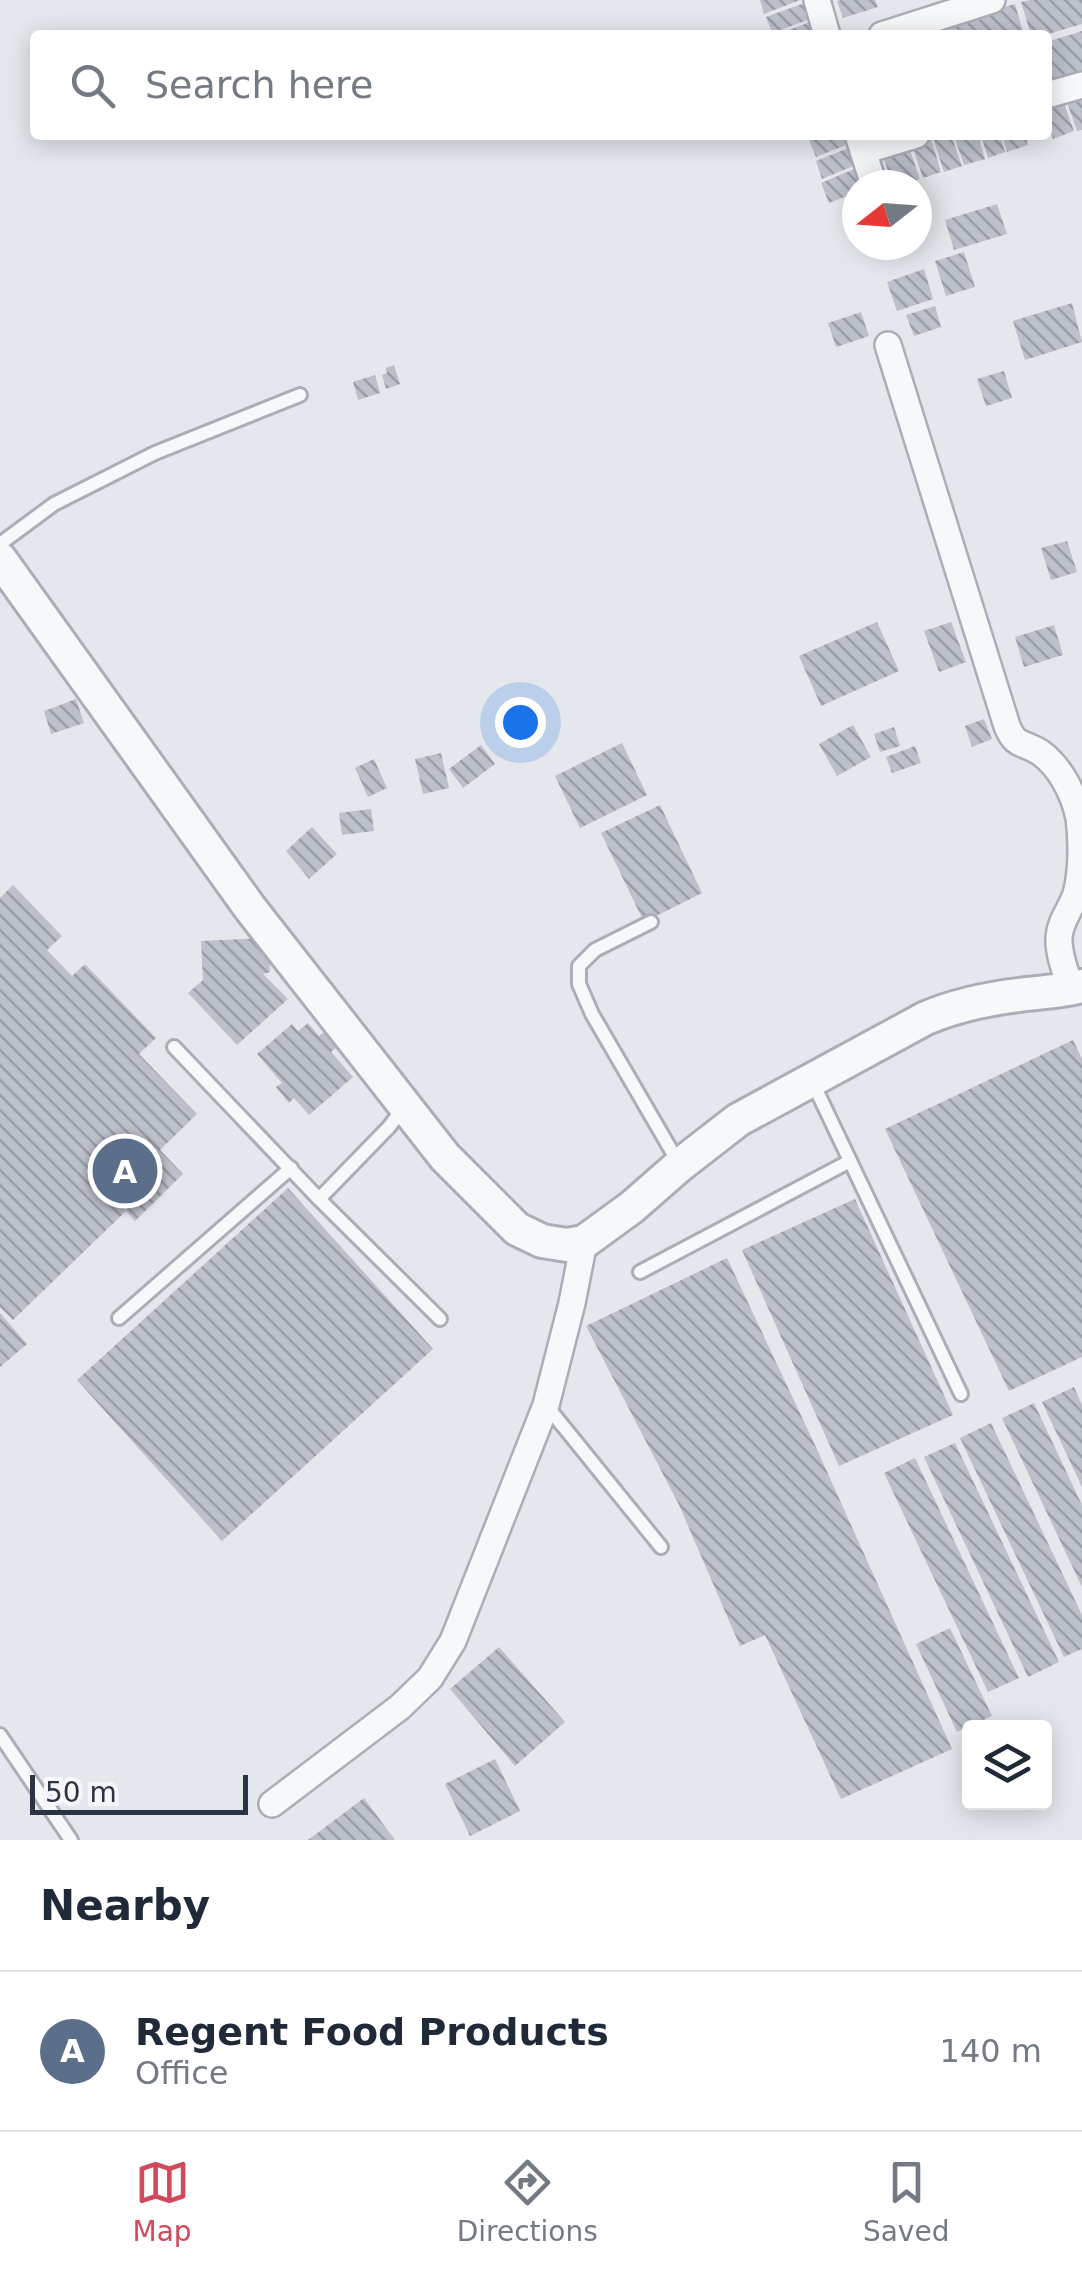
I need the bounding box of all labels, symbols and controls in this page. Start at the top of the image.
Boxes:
search box [30,30,1052,140]
icon: search [65,58,120,113]
text: Search here [145,63,373,107]
north arrow [842,170,932,260]
your location [495,697,546,748]
pin: A [92,1134,158,1208]
map controls [962,1720,1052,1810]
button: layers [962,1720,1052,1810]
scale bar [30,1770,248,1814]
text: 50 m [45,1776,117,1809]
text: Nearby [40,1881,210,1930]
text: Regent Food Products [135,2010,609,2054]
text: A [60,2032,85,2070]
text: 140 m [940,2032,1042,2070]
text: Office [135,2054,228,2092]
tab: Map [133,2155,192,2248]
tab: Directions [457,2155,598,2248]
tab: Saved [863,2155,949,2248]

